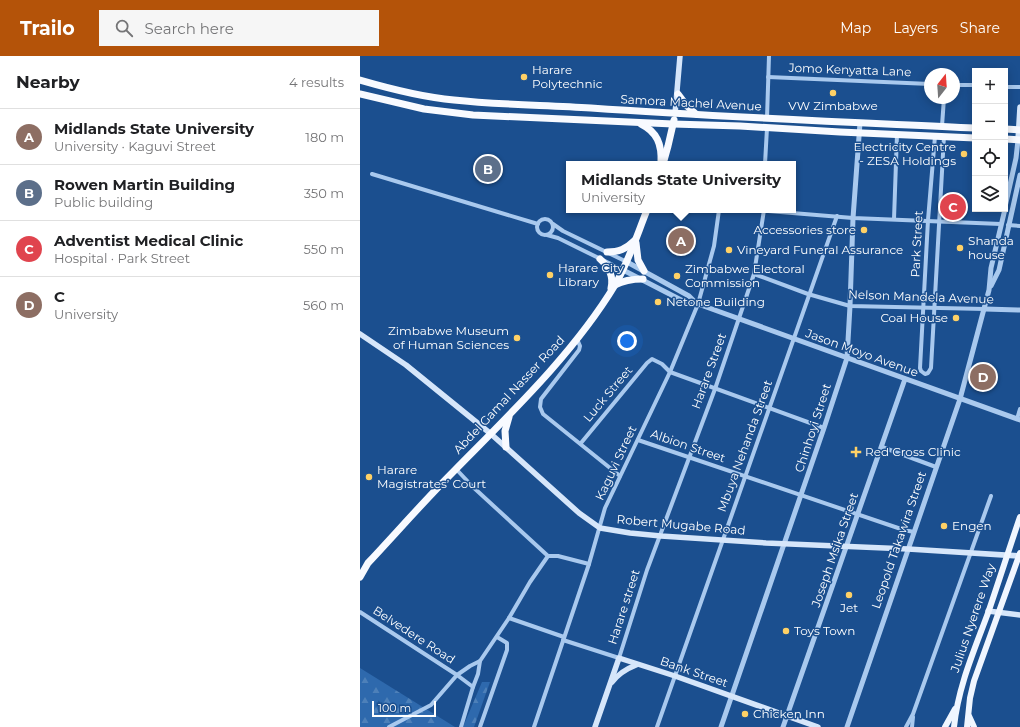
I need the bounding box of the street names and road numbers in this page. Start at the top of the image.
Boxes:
street label: Jomo Kenyatta Lane [787,60,912,79]
street label: Samora Machel Avenue [620,91,762,114]
street label: Park Street [907,210,926,278]
street label: Nelson Mandela Avenue [848,286,994,307]
street label: Jason Moyo Avenue [803,325,921,380]
street label: Harare Street [688,331,729,411]
street label: Abdel Gamal Nasser Road [450,332,567,457]
street label: Luck Street [580,363,635,425]
street label: Mbuya Nehanda Street [714,378,775,514]
street label: Chinhoyi Street [791,381,834,474]
street label: Kaguvi Street [592,423,639,503]
street label: Albion Street [649,426,728,465]
street label: Leopold Takawira Street [868,469,929,610]
street label: Joseph Msika Street [808,490,861,610]
street label: Robert Mugabe Road [616,511,746,538]
street label: Julius Nyerere Way [947,561,998,675]
street label: Harare street [604,567,643,646]
street label: Belvedere Road [370,602,458,667]
street label: Bank Street [658,653,730,690]

